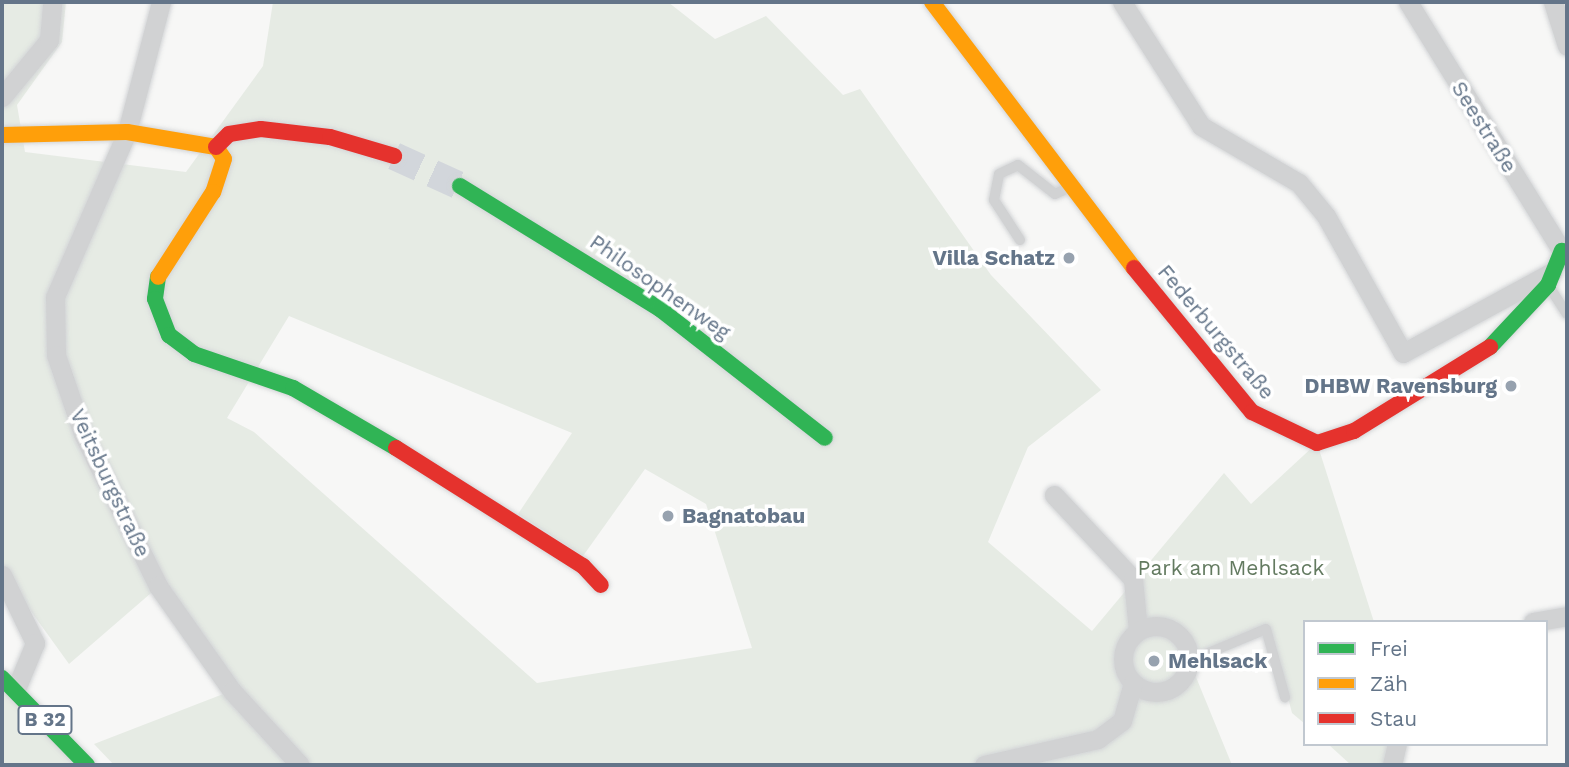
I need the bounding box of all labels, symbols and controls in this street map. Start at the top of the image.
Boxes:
street label: Seestraße [1446,77,1522,177]
street label: Philosophenweg [585,229,735,345]
place label: Villa Schatz [932,245,1055,271]
marker: Villa Schatz [1061,250,1077,266]
street label: Federburgstraße [1152,260,1280,404]
place label: DHBW Ravensburg [1304,373,1497,399]
marker: DHBW Ravensburg [1503,378,1519,394]
street label: Veitsburgstraße [65,405,155,561]
place label: Bagnatobau [682,503,805,529]
marker: Bagnatobau [660,508,676,524]
park label: Park am Mehlsack [1137,555,1325,581]
legend [1303,620,1548,746]
text: Frei [1370,636,1408,661]
place label: Mehlsack [1168,648,1267,674]
marker: Mehlsack [1146,653,1162,669]
text: Zäh [1370,671,1408,696]
road number: B 32 [17,705,73,736]
text: Stau [1370,706,1417,731]

